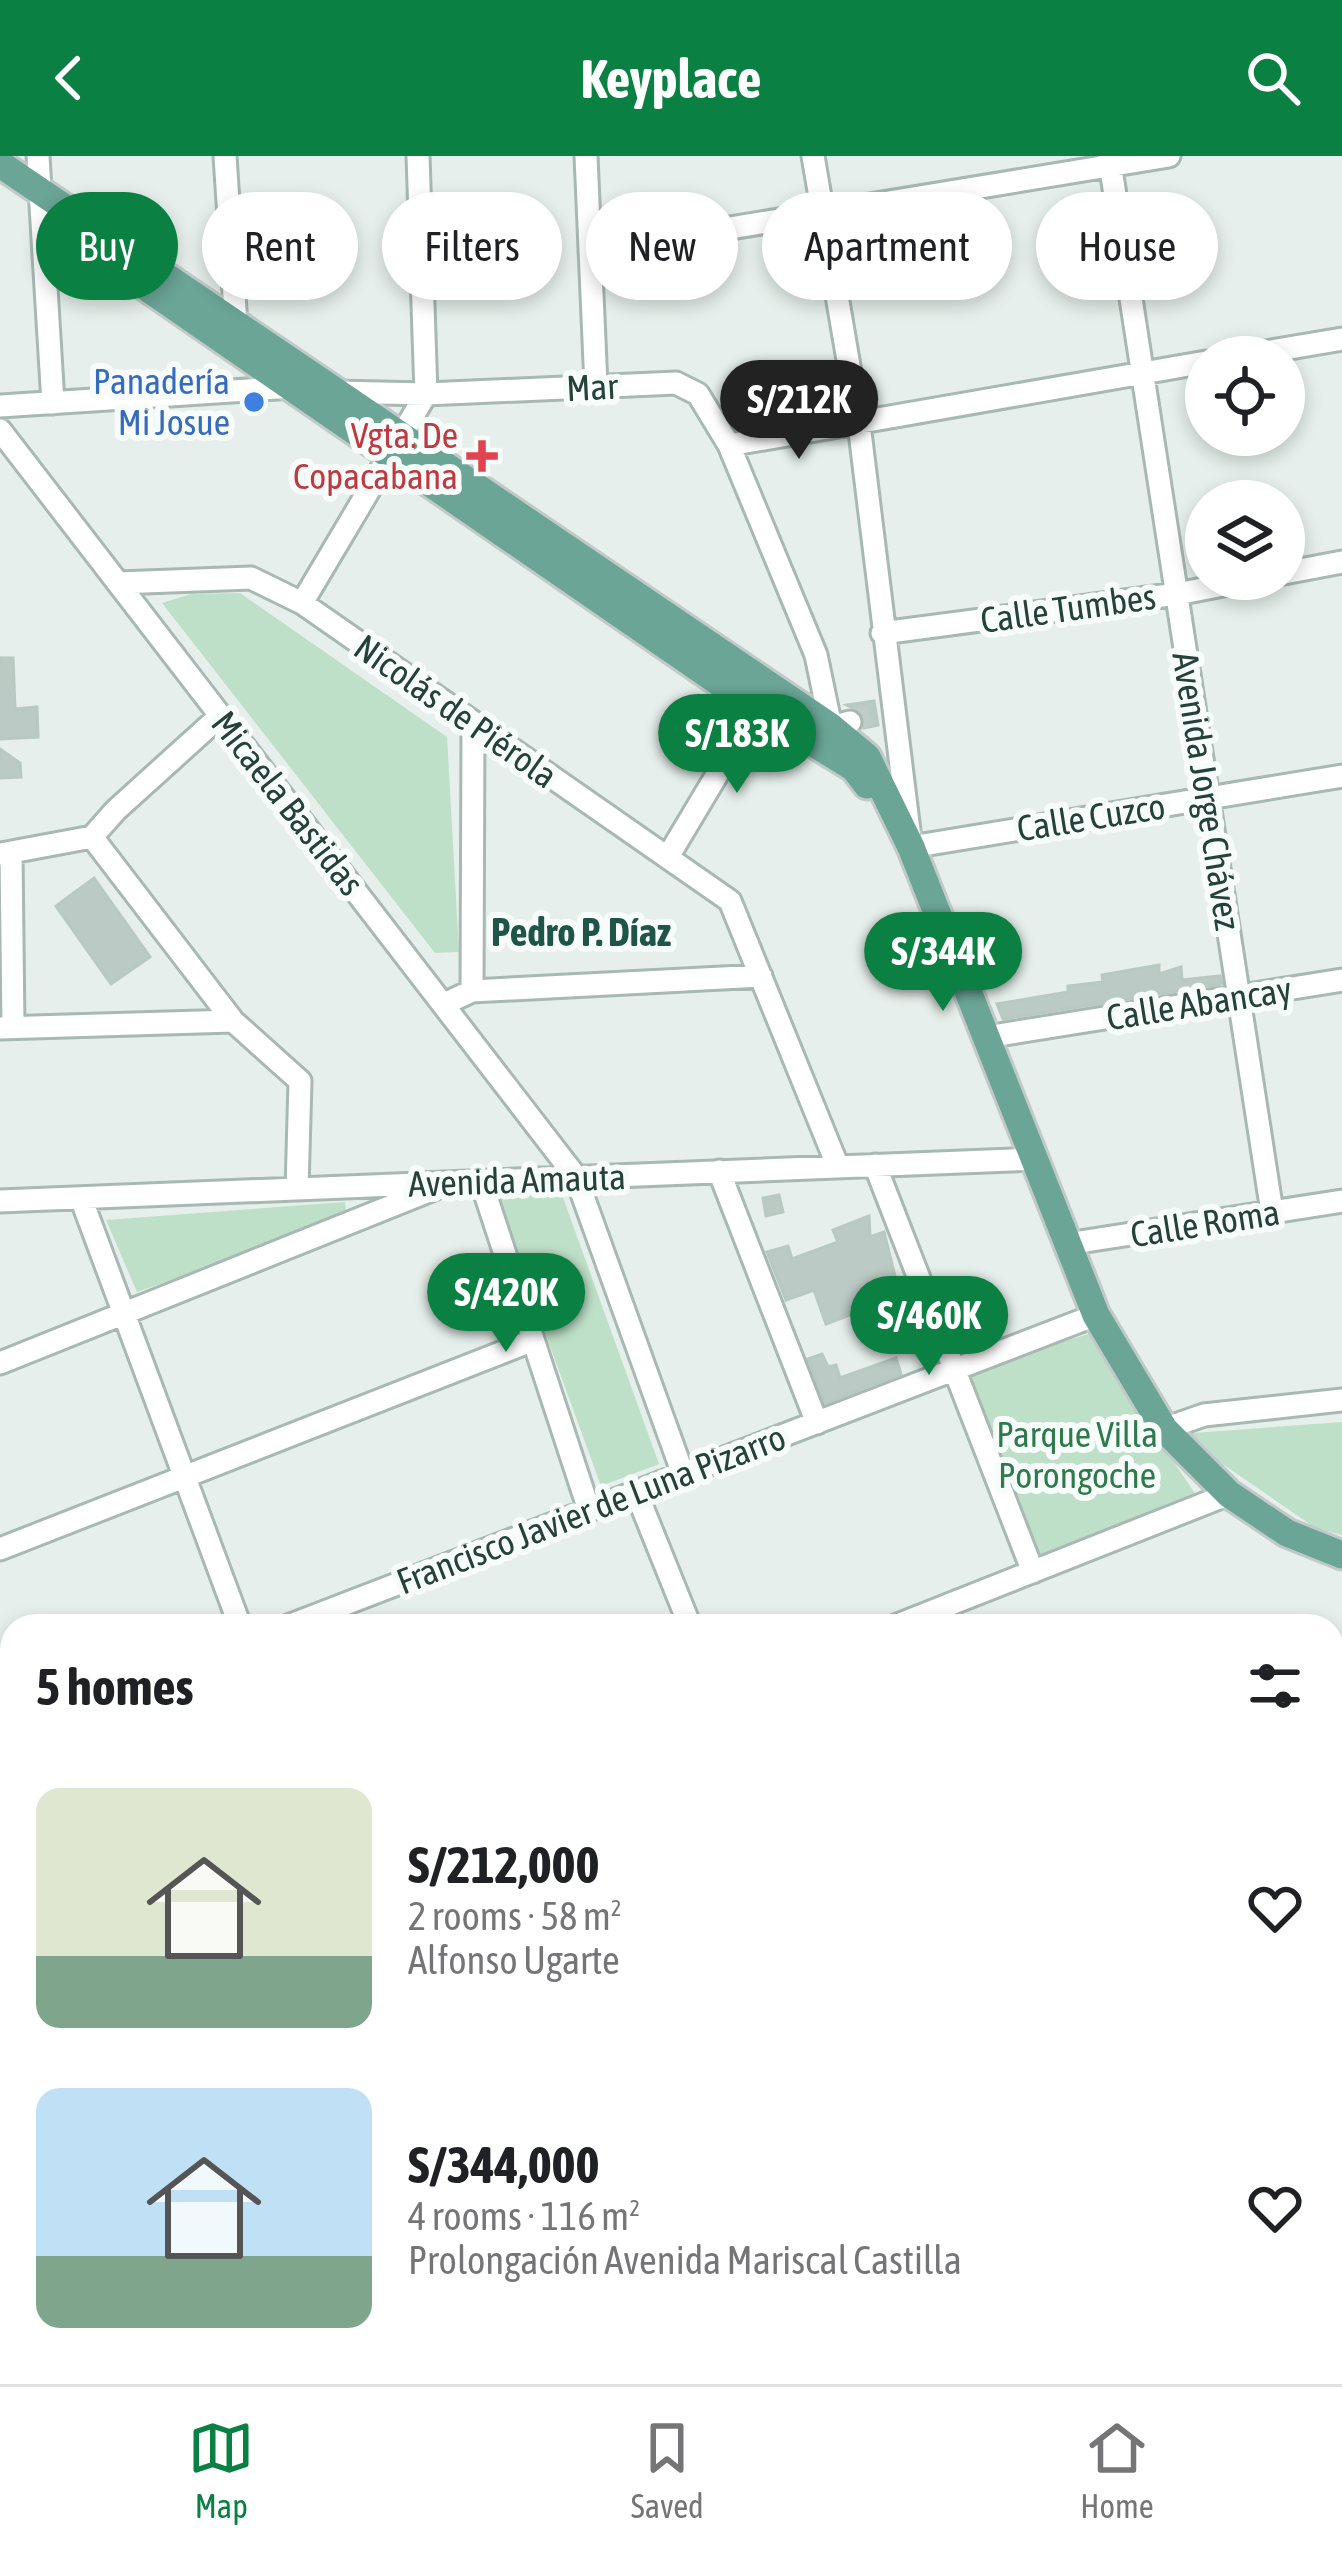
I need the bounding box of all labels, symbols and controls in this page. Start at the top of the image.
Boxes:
icon: back [36,45,102,111]
icon: search [1240,45,1306,111]
text: Keyplace [580,48,762,109]
chip: Buy [36,192,178,300]
chip: Rent [202,192,358,300]
chip: Filters [382,192,562,300]
chip: New [586,192,738,300]
chip: Apartment [762,192,1012,300]
chip: House [1036,192,1218,300]
map controls [1185,336,1305,600]
button: locate [1185,336,1305,456]
place label: Panadería Mi Josue [93,360,230,443]
pin: S/212K [701,360,897,462]
street label: Mar [565,365,620,409]
text: S/212K [747,377,851,421]
marker: Panadería Mi Josue [241,389,267,415]
place label: Vgta. De Copacabana [293,414,458,497]
marker: Vgta. De Copacabana [469,443,495,469]
button: layers [1185,480,1305,600]
street label: Calle Tumbes [978,575,1158,641]
street label: Nicolás de Piérola [347,626,565,796]
street label: Avenida Jorge Chávez [1164,649,1250,933]
pin: S/183K [639,694,835,796]
street label: Micaela Bastidas [203,703,373,903]
text: S/183K [685,711,789,755]
street label: Calle Cuzco [1014,785,1168,849]
district label: Pedro P. Díaz [491,910,671,954]
pin: S/344K [845,912,1041,1014]
text: S/344K [891,929,995,973]
street label: Calle Abancay [1103,968,1295,1038]
street label: Avenida Amauta [407,1155,627,1205]
street label: Calle Roma [1127,1190,1283,1256]
pin: S/420K [408,1253,604,1355]
text: S/420K [454,1270,558,1314]
pin: S/460K [831,1276,1027,1378]
text: S/460K [877,1293,981,1337]
park label: Parque Villa Porongoche [996,1413,1158,1496]
street label: Francisco Javier de Luna Pizarro [391,1415,791,1603]
icon: filters [1242,1653,1308,1719]
text: 5 homes [36,1657,194,1716]
text: S/212,000 [408,1835,600,1894]
icon: home [132,1836,276,1980]
icon: heart [1242,1875,1308,1941]
text: 2 rooms · 58 m² [408,1894,622,1938]
text: Alfonso Ugarte [408,1938,620,1982]
text: S/344,000 [408,2135,600,2194]
icon: home [132,2136,276,2280]
icon: heart [1242,2175,1308,2241]
text: 4 rooms · 116 m² [408,2194,640,2238]
text: Prolongación Avenida Mariscal Castilla [408,2238,962,2282]
tab: Map [188,2415,254,2525]
tab: Saved [631,2415,704,2525]
tab: Home [1080,2415,1154,2525]

